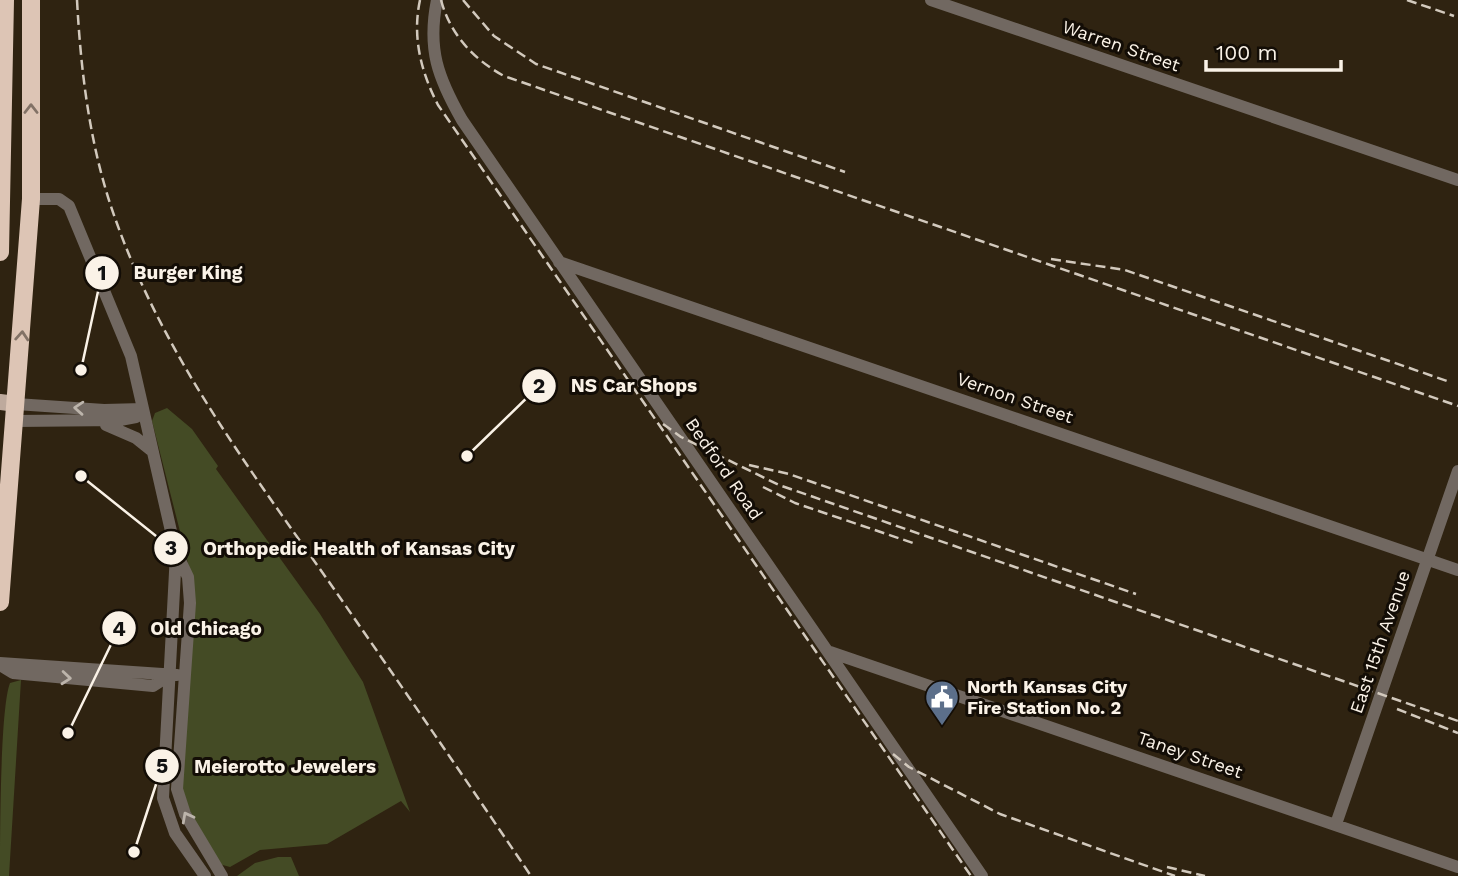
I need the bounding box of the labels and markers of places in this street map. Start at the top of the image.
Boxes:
callout: Burger King [84,253,256,293]
callout: NS Car Shops [522,366,711,406]
callout: Orthopedic Health of Kansas City [153,528,529,568]
callout: Old Chicago [102,608,276,648]
place label: North Kansas City Fire Station No. 2 [967,676,1128,718]
public building icon: North Kansas City Fire Station No. 2 [923,678,961,727]
callout: Meierotto Jewelers [144,746,390,786]

